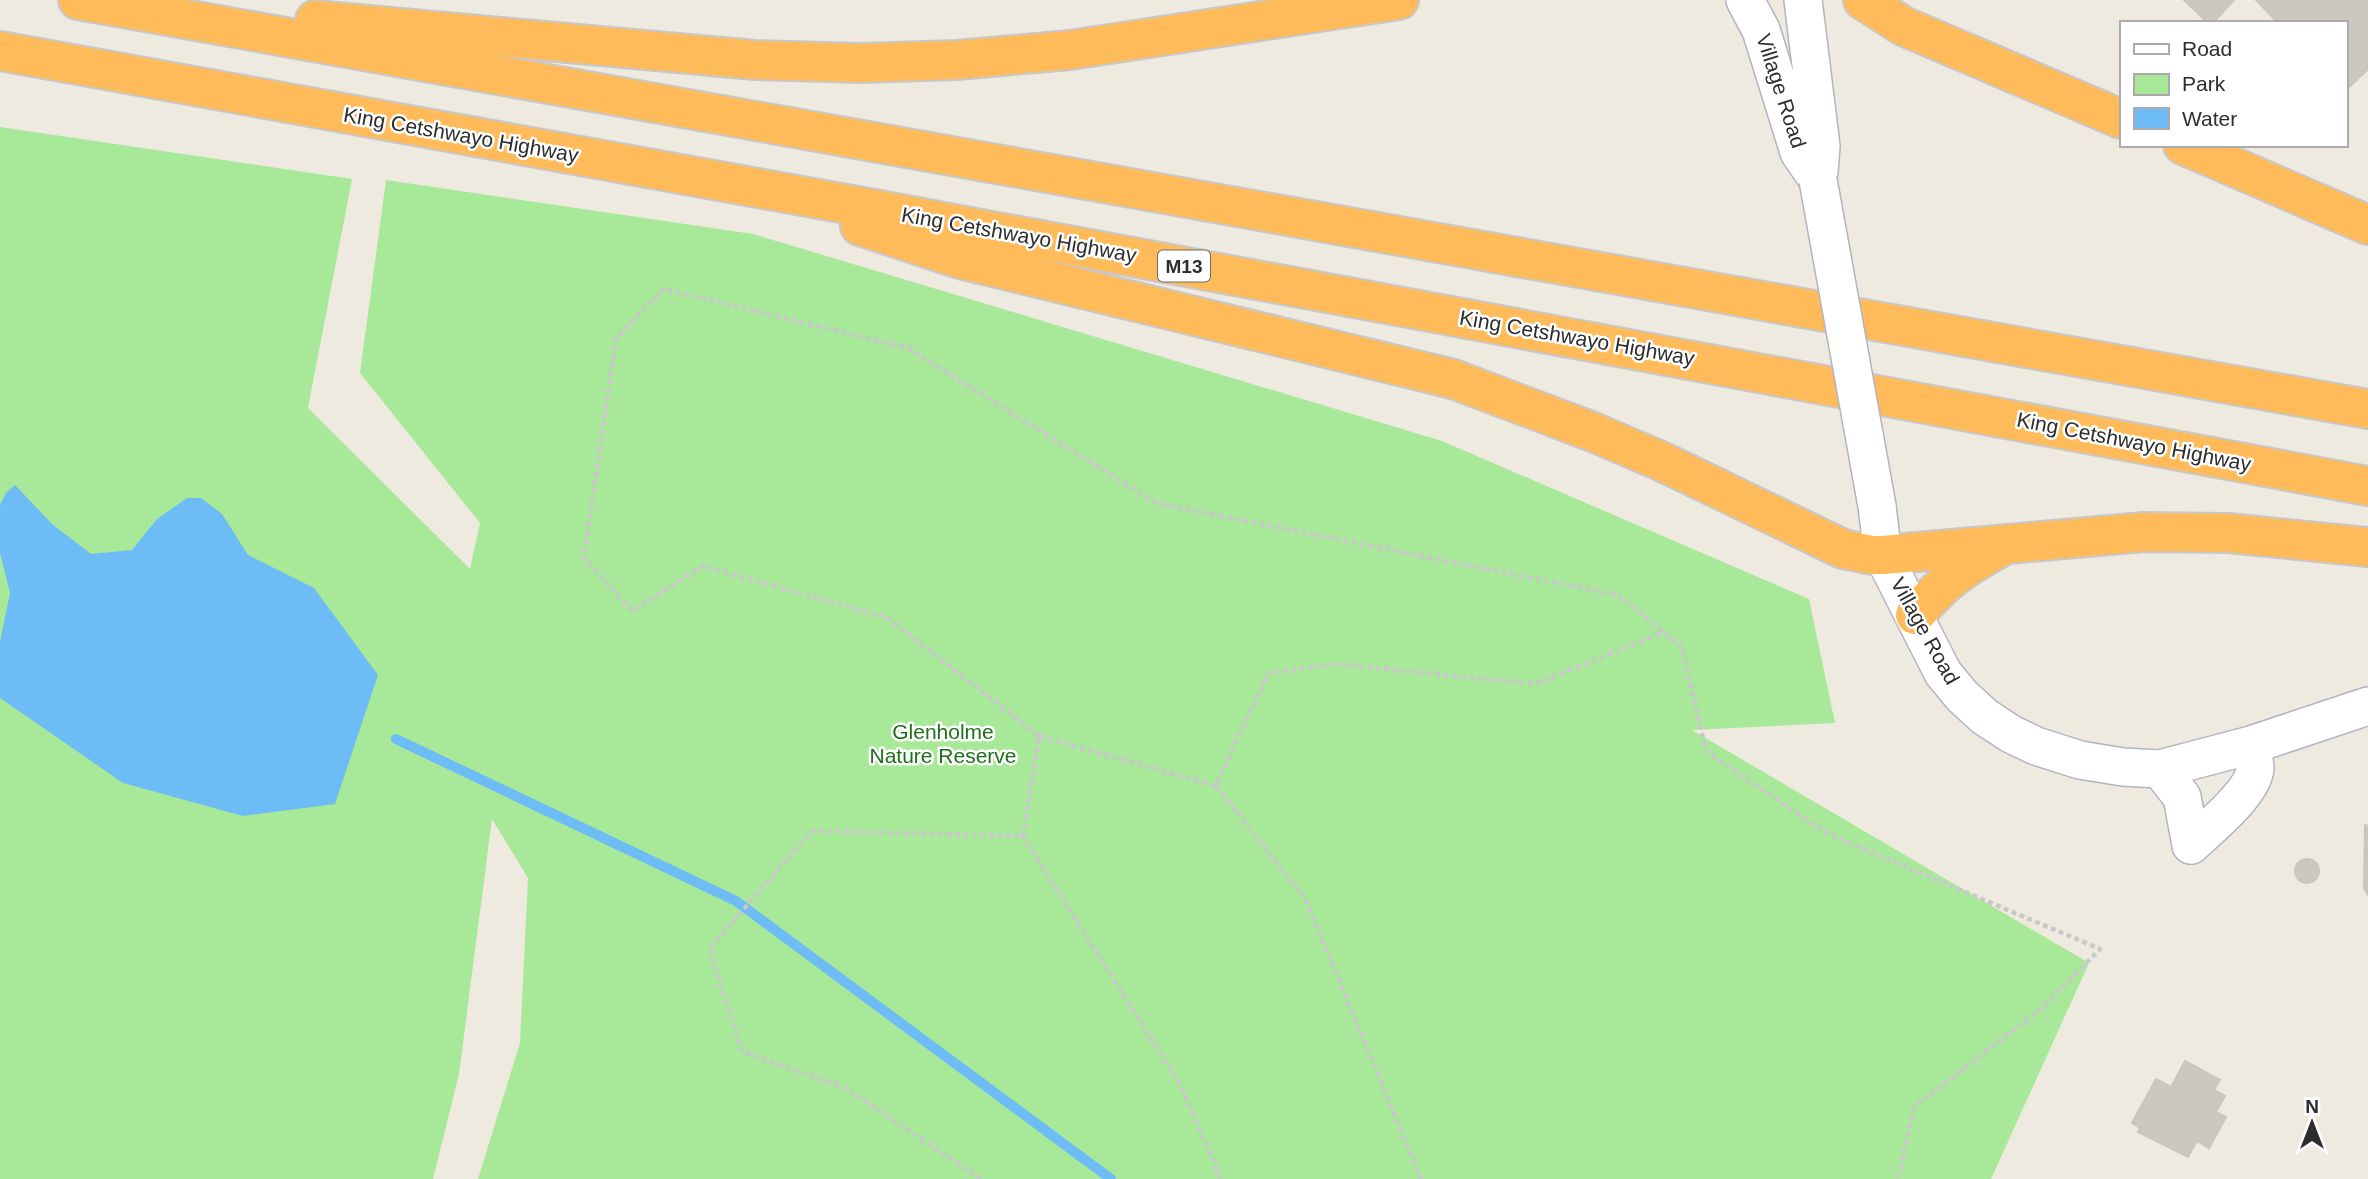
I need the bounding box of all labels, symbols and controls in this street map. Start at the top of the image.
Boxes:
legend [2120,21,2347,147]
street label: Village Road [1752,31,1811,151]
text: Road [2182,37,2232,60]
text: Park [2182,72,2226,95]
street label: King Cetshwayo Highway [342,103,581,167]
text: Water [2182,107,2237,130]
street label: King Cetshwayo Highway [900,203,1139,267]
road number: M13 [1158,250,1210,282]
street label: King Cetshwayo Highway [1458,306,1697,370]
street label: King Cetshwayo Highway [2015,408,2254,476]
street label: Village Road [1887,573,1964,688]
park label: Glenholme Nature Reserve [869,720,1017,767]
north arrow [2277,1088,2347,1158]
text: N [2305,1096,2319,1117]

